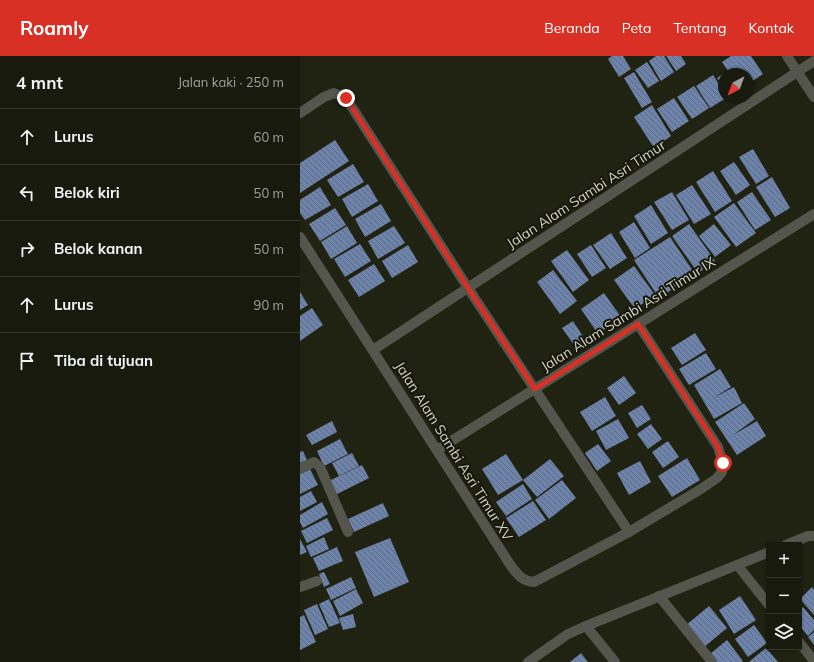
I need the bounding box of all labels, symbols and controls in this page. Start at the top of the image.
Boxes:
text: Roamly [20,16,88,40]
text: Beranda [544,19,600,37]
text: Peta [622,19,651,37]
text: Tentang [673,19,727,37]
text: Kontak [749,19,794,37]
north arrow [718,68,754,104]
text: 4 mnt [16,72,63,93]
text: Jalan kaki · 250 m [178,74,284,90]
route end [337,89,355,107]
icon: ahead [16,126,38,148]
text: Lurus [54,127,94,146]
text: 60 m [254,129,284,145]
street label: Jalan Alam Sambi Asri Timur [503,135,670,252]
icon: left [16,182,38,204]
text: Belok kiri [54,183,120,202]
text: 50 m [254,185,284,201]
icon: right [16,238,38,260]
text: Belok kanan [54,239,143,258]
text: 50 m [254,241,284,257]
street label: Jalan Alam Sambi Asri Timur IX [537,253,719,375]
icon: ahead [16,294,38,316]
text: Lurus [54,295,94,314]
text: 90 m [254,297,284,313]
icon: arrive [16,350,38,372]
text: Tiba di tujuan [54,351,153,370]
street label: Jalan Alam Sambi Asri Timur XV [391,358,517,544]
route start [714,454,732,472]
map controls [766,542,802,650]
button: + [766,542,802,578]
button: − [766,578,802,614]
button: layers [766,614,802,650]

